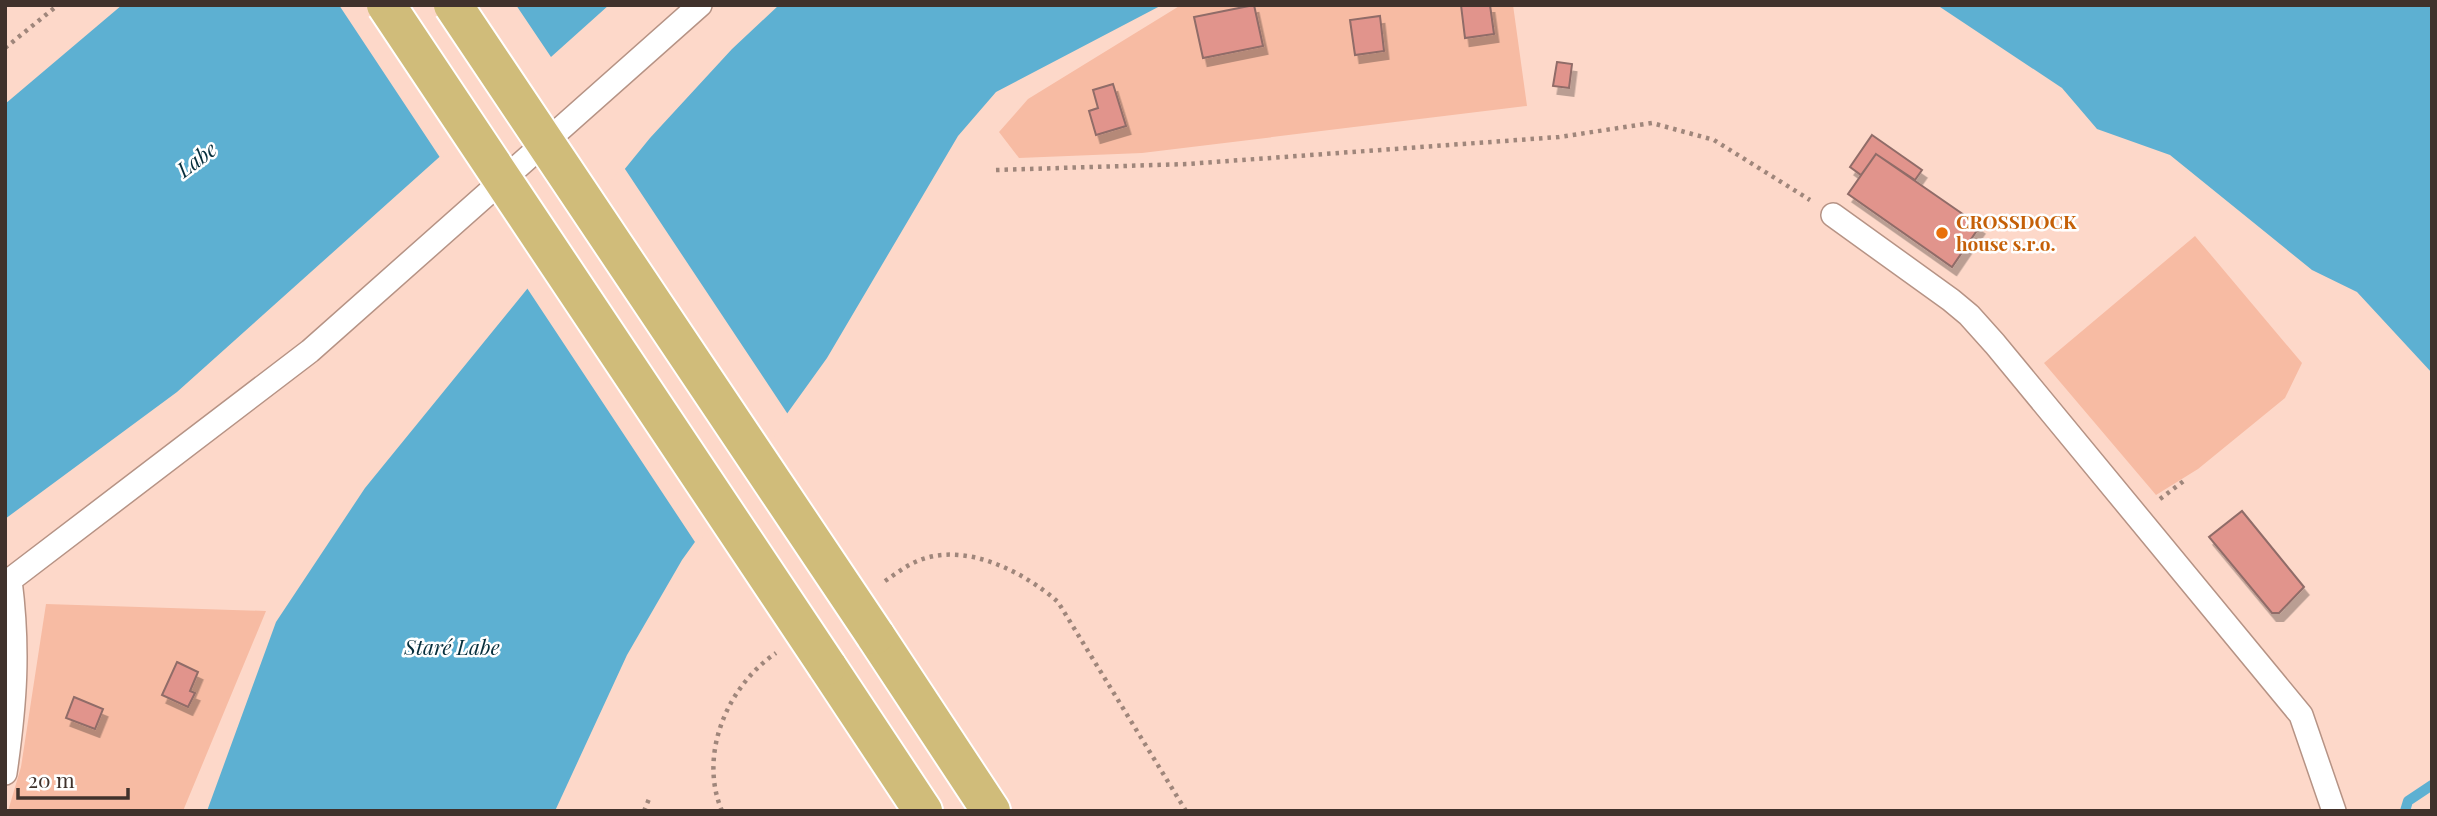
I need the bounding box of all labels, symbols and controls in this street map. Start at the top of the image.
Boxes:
water label: Labe [169,134,221,183]
place label: CROSSDOCK house s.r.o. [1956,208,2077,256]
marker: CROSSDOCK house s.r.o. [1934,225,1950,241]
water label: Staré Labe [403,632,500,660]
scale bar [18,756,128,800]
text: 20 m [28,765,75,793]

